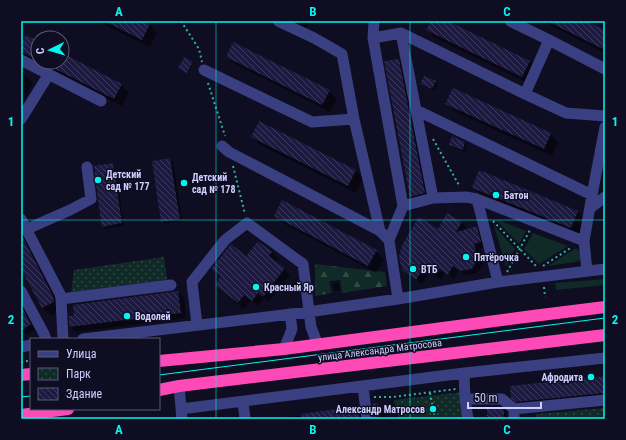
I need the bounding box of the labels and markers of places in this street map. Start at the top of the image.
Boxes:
place label: Детский сад № 177 [106,169,149,192]
place label: Детский сад № 178 [192,172,235,195]
marker: Детский сад № 177 [93,175,103,185]
marker: Детский сад № 178 [179,178,189,188]
marker: Батон [491,190,501,200]
place label: Батон [504,190,528,201]
marker: Пятёрочка [461,252,471,262]
place label: Пятёрочка [474,252,519,263]
marker: ВТБ [408,264,418,274]
place label: ВТБ [421,264,438,275]
marker: Красный Яр [251,282,261,292]
place label: Красный Яр [264,282,314,293]
marker: Водолей [122,311,132,321]
place label: Водолей [135,311,171,322]
place label: Афродита [541,372,583,383]
marker: Афродита [586,372,596,382]
place label: Александр Матросов [336,404,425,415]
marker: Александр Матросов [428,404,438,414]

